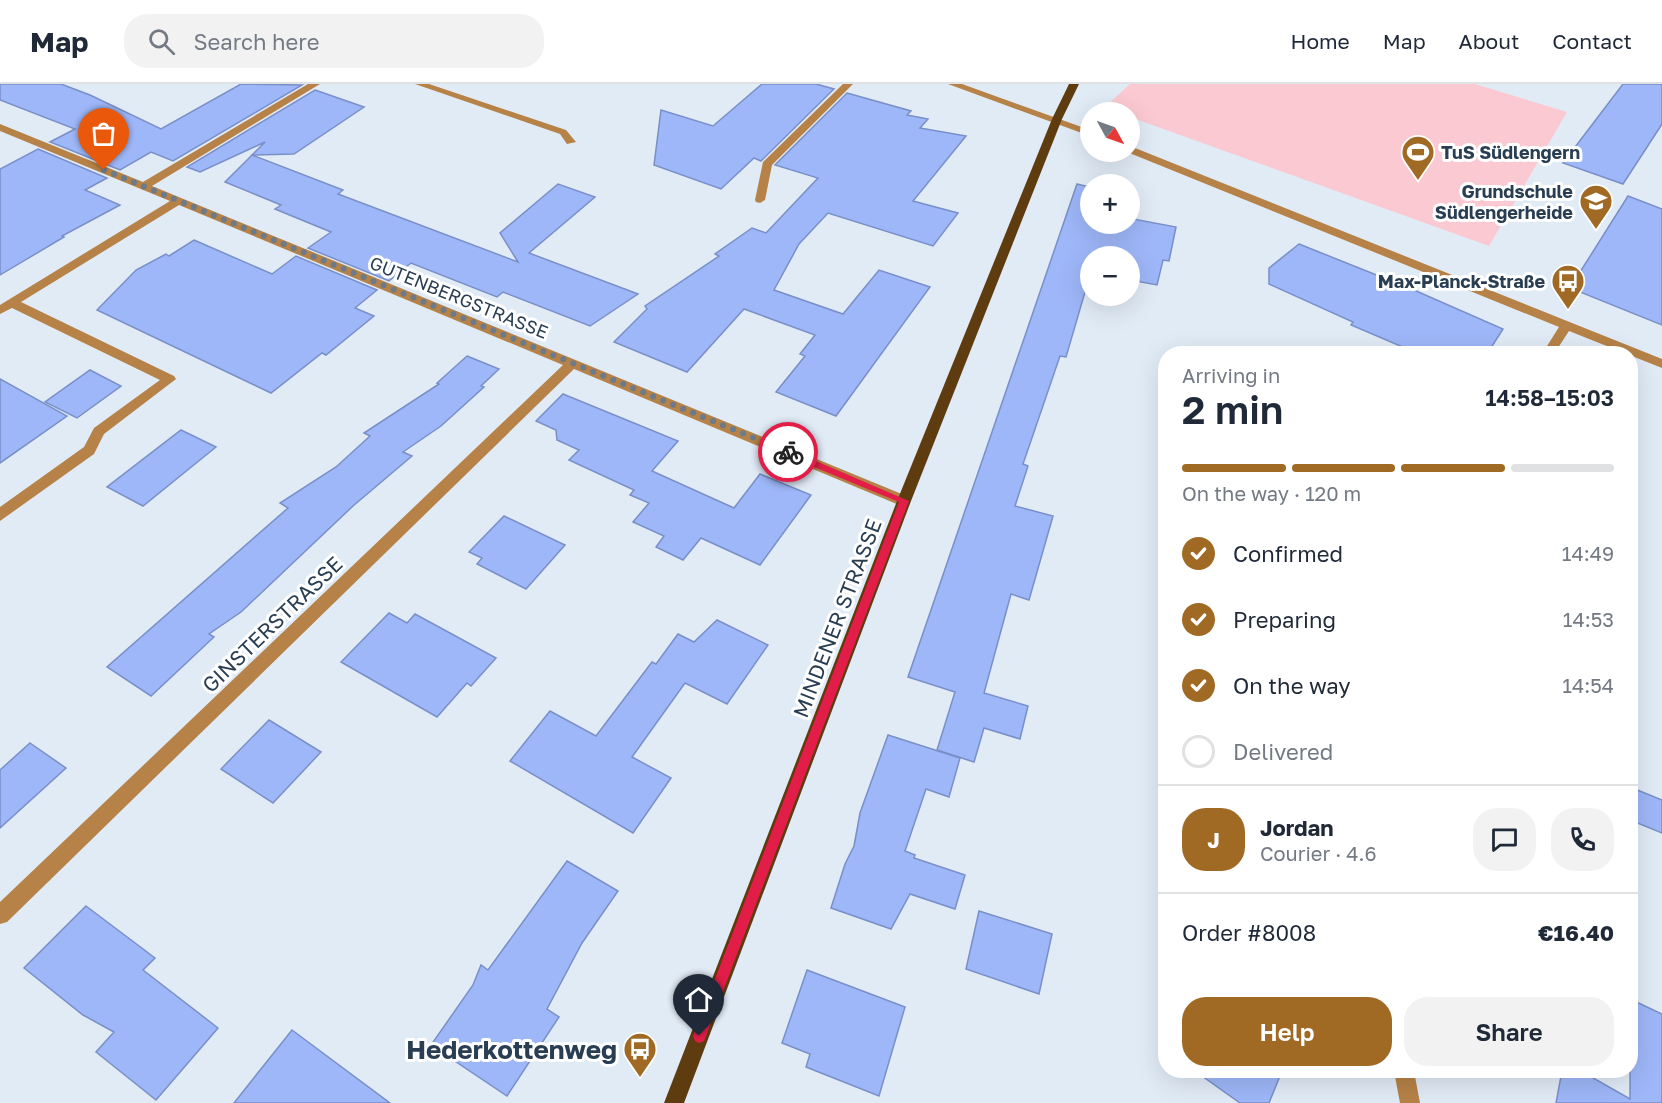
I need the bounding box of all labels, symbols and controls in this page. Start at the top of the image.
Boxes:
search box [124,14,544,68]
text: Map [30,25,88,58]
icon: search [145,25,178,58]
text: Search here [193,28,319,55]
text: Home [1290,28,1350,54]
text: Map [1383,28,1426,54]
text: About [1459,28,1519,54]
text: Contact [1552,28,1632,54]
north arrow [1080,102,1140,162]
map controls [1080,102,1140,306]
pin [78,108,129,170]
icon: bag [87,117,120,150]
sports icon: TuS Südlengern [1400,134,1436,181]
place label: TuS Südlengern [1441,141,1580,163]
button: + [1080,174,1140,234]
place label: Grundschule Südlengerheide [1435,180,1573,223]
school or university icon: Grundschule Südlengerheide [1578,183,1614,230]
button: − [1080,246,1140,306]
street label: GUTENBERGSTRASSE [367,251,551,343]
bus stop icon: Max-Planck-Straße [1550,263,1586,310]
place label: Max-Planck-Straße [1378,270,1545,292]
text: Arriving in [1182,363,1280,387]
text: 14:58–15:03 [1485,384,1614,411]
text: 2 min [1182,386,1283,433]
courier [758,422,818,482]
icon: bike [772,436,805,469]
text: On the way · 120 m [1182,481,1361,505]
street label: MINDENER STRASSE [787,515,887,721]
icon: check [1182,537,1215,570]
text: Confirmed [1233,540,1343,567]
text: 14:49 [1562,541,1614,565]
street label: GINSTERSTRASSE [197,550,347,698]
icon: check [1182,603,1215,636]
text: Preparing [1233,606,1336,633]
text: 14:53 [1563,607,1614,631]
icon: check [1182,669,1215,702]
text: On the way [1233,672,1351,699]
text: 14:54 [1562,673,1614,697]
text: Delivered [1233,738,1333,765]
button: chat [1473,808,1536,871]
button: phone [1551,808,1614,871]
text: Jordan [1260,814,1334,841]
text: J [1207,826,1220,853]
text: Courier · 4.6 [1260,841,1377,865]
text: Order #8008 [1182,919,1316,946]
text: €16.40 [1538,919,1614,946]
pin [673,974,724,1036]
icon: home [682,983,715,1016]
button: Help [1182,997,1392,1066]
button: Share [1404,997,1614,1066]
bus stop icon: Hederkottenweg [622,1031,658,1078]
place label: Hederkottenweg [406,1034,617,1065]

